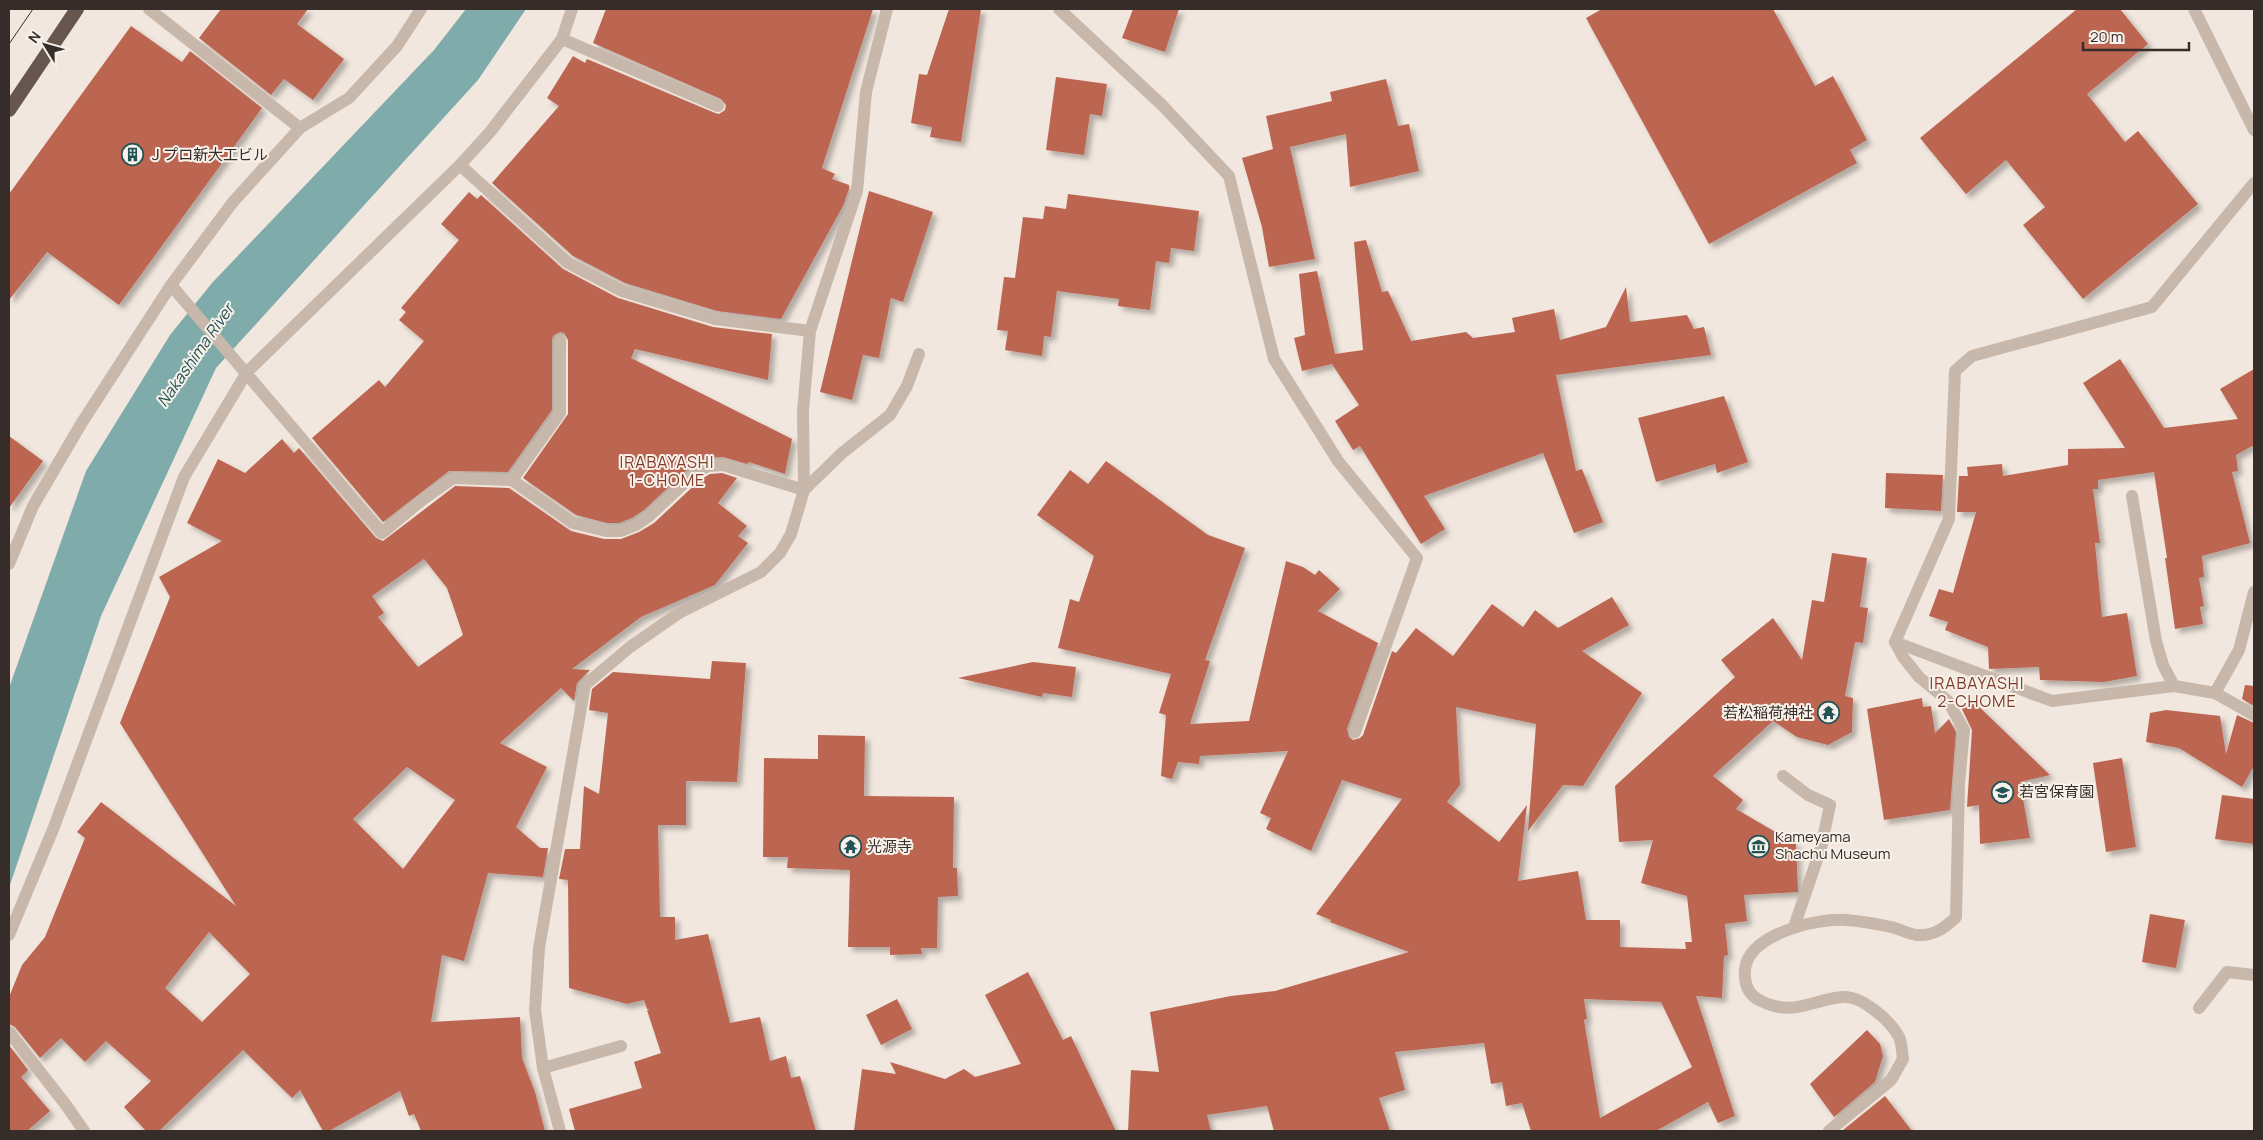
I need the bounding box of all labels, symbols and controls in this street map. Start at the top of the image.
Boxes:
north arrow [20,20,70,70]
scale bar [2083,20,2189,52]
text: 20 m [2090,26,2123,47]
text: N [24,27,45,47]
building icon: Ｊプロ新大工ビル [120,143,144,167]
place label: Ｊプロ新大工ビル [148,144,268,165]
water label: Nakashima River [151,297,240,411]
district label: IRABAYASHI 1-CHOME [619,451,715,491]
district label: IRABAYASHI 2-CHOME [1929,672,2025,712]
temple icon: 若松稲荷神社 [1817,701,1841,725]
place label: 若松稲荷神社 [1723,702,1813,723]
school or university icon: 若宮保育園 [1991,780,2015,804]
place label: 若宮保育園 [2019,781,2094,802]
place label: Kameyama Shachu Museum [1775,826,1890,864]
museum icon: Kameyama Shachu Museum [1747,834,1771,858]
temple icon: 光源寺 [839,835,863,859]
place label: 光源寺 [867,836,912,857]

